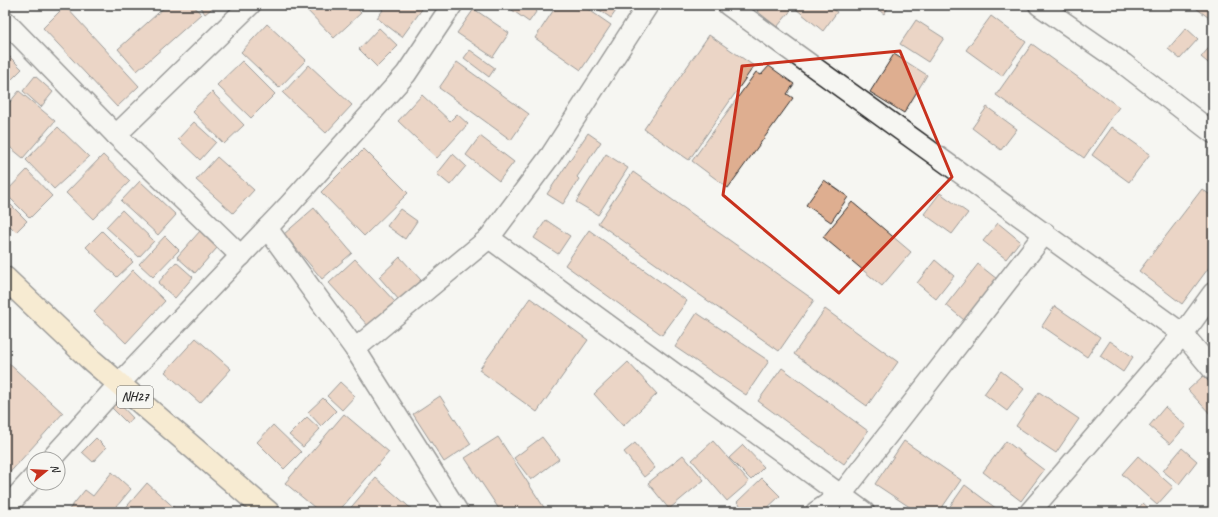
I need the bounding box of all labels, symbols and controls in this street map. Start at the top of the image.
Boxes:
road number: NH27 [117,386,153,408]
north arrow [26,451,66,491]
text: N [48,463,64,475]

